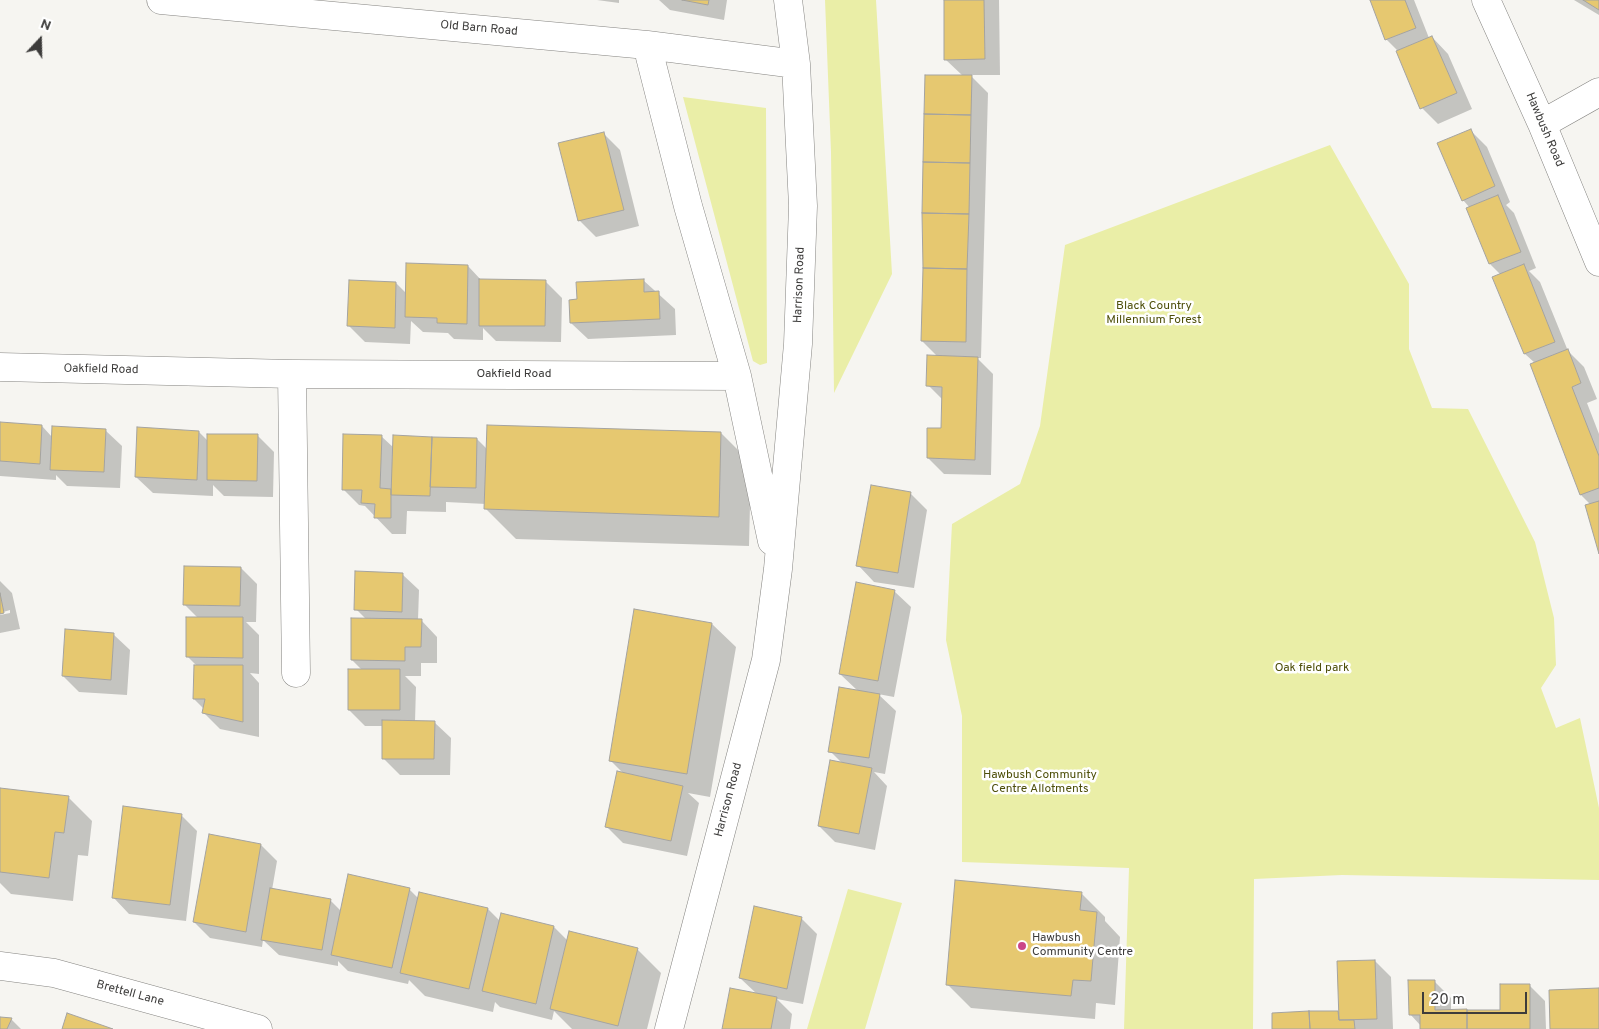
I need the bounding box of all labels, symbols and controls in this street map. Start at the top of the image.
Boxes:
north arrow [15,15,65,65]
text: N [38,16,53,35]
street label: Old Barn Road [440,18,518,40]
street label: Hawbush Road [1522,91,1566,169]
street label: Harrison Road [791,247,809,323]
park label: Black Country Millennium Forest [1106,300,1202,328]
street label: Oakfield Road [63,362,139,378]
street label: Oakfield Road [476,368,552,382]
park label: Oak field park [1275,662,1349,676]
street label: Harrison Road [712,761,746,839]
park label: Hawbush Community Centre Allotments [983,769,1097,797]
place label: Hawbush Community Centre [1032,932,1133,960]
marker: Hawbush Community Centre [1016,940,1028,952]
street label: Brettell Lane [95,978,165,1010]
scale bar [1424,982,1529,1014]
text: 20 m [1430,991,1465,1010]

